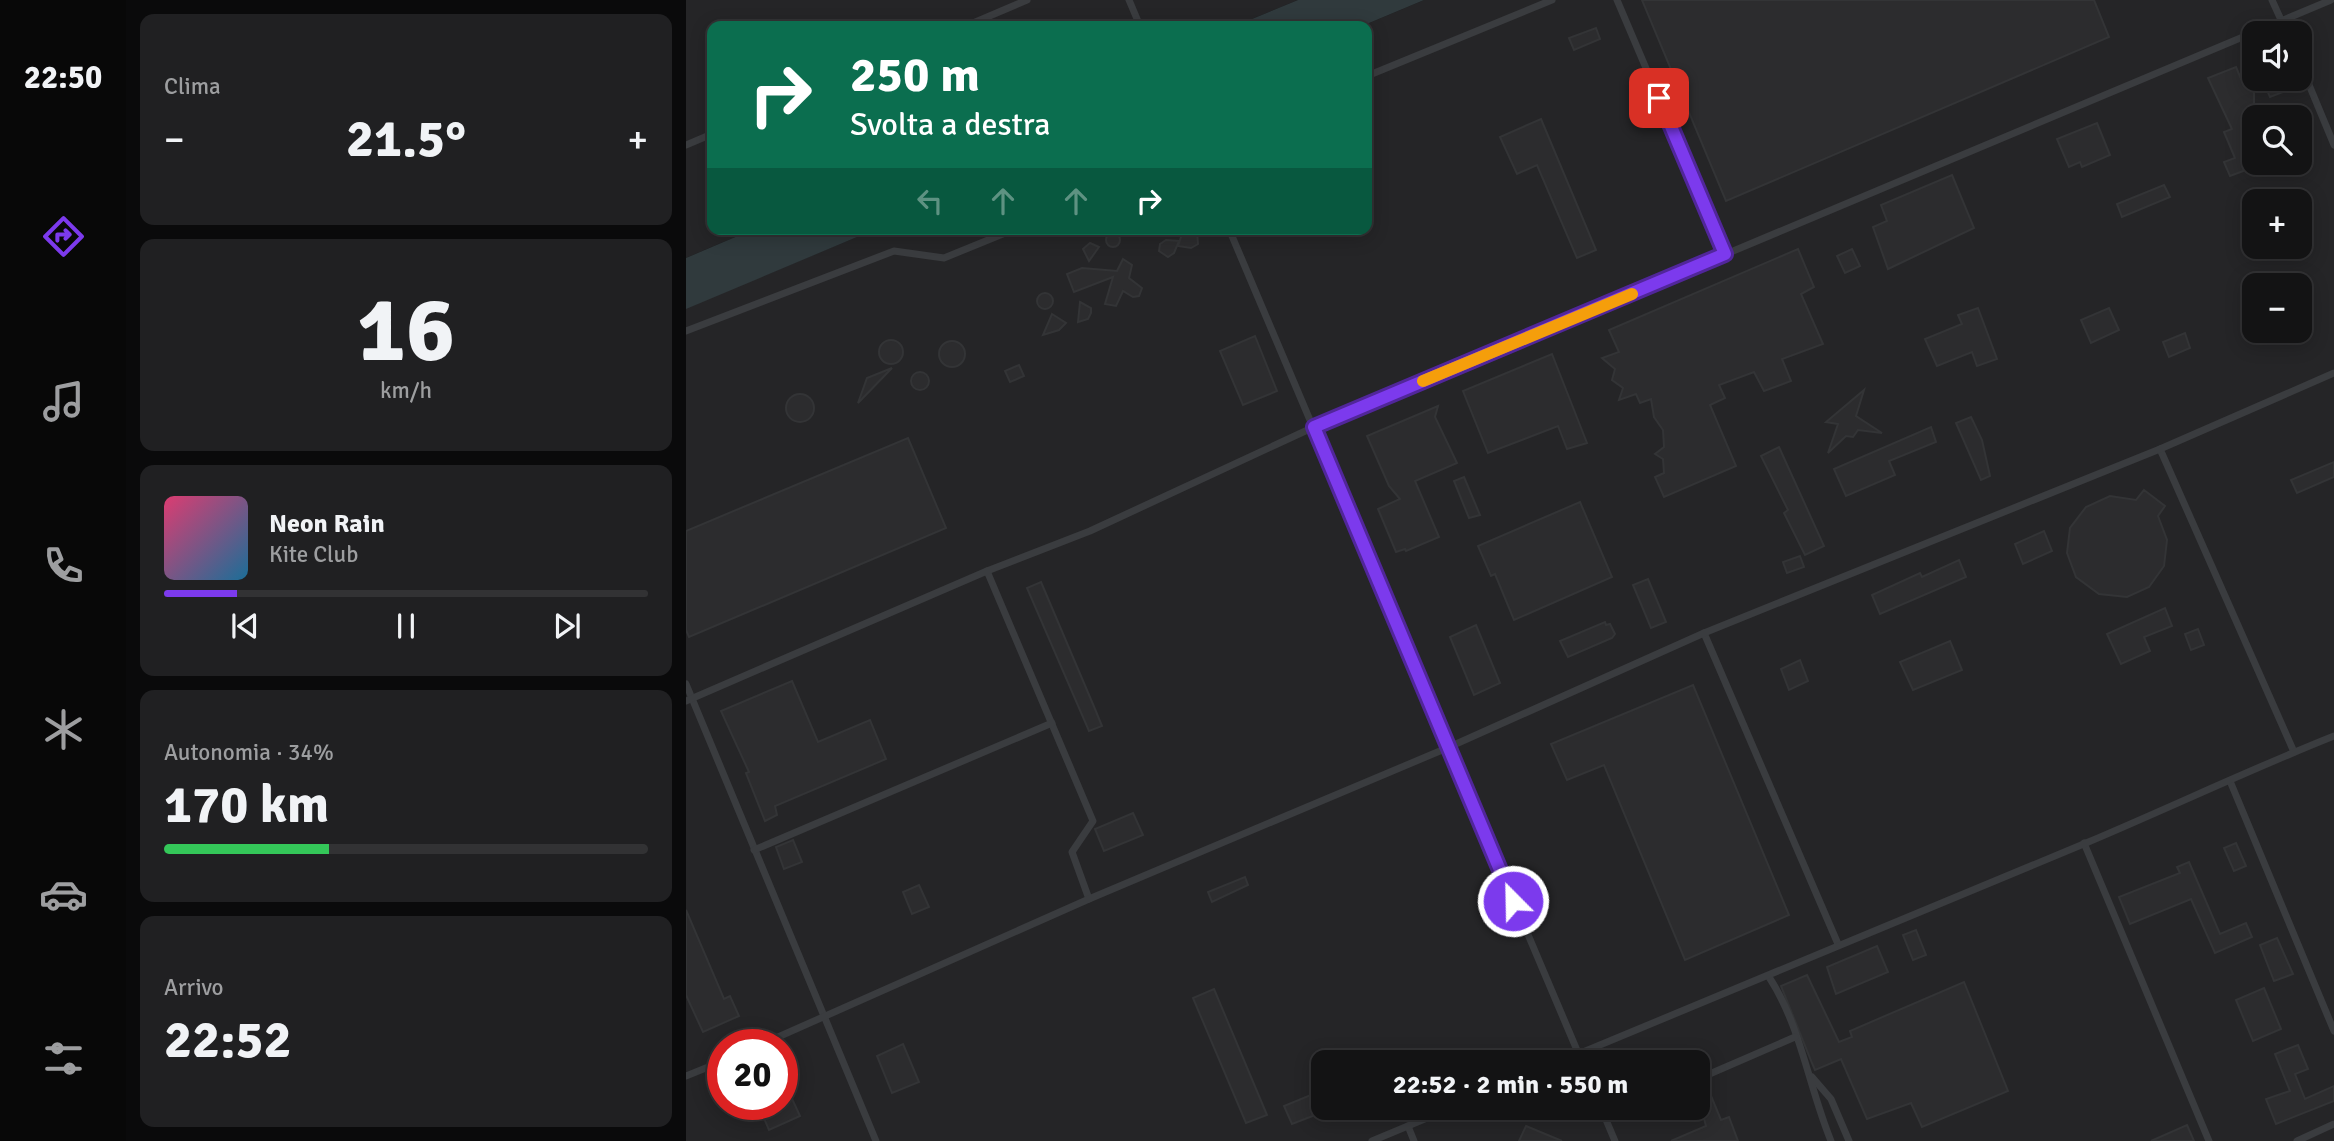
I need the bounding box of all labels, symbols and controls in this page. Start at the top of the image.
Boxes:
map controls [2242,21,2312,343]
button: sound [2242,21,2312,91]
text: 250 m [850,45,980,105]
icon: right [735,49,826,140]
text: 22:50 [24,58,102,97]
pin [1629,68,1689,128]
text: Clima [164,72,221,101]
icon: arrive [1640,79,1678,117]
text: Svolta a destra [850,105,1050,144]
button: search [2242,105,2312,175]
text: 21.5° [346,107,466,171]
text: − [164,116,185,163]
text: + [627,116,648,163]
icon: left [911,182,949,220]
icon: ahead [984,182,1022,220]
icon: ahead [1057,182,1095,220]
icon: right [1130,182,1168,220]
button: + [2242,189,2312,259]
icon: directions [39,212,88,261]
button: − [2242,273,2312,343]
text: 16 [357,274,455,387]
text: km/h [380,376,432,405]
icon: music [39,377,88,426]
text: Neon Rain [269,508,385,540]
text: Kite Club [269,540,358,569]
icon: phone [39,541,88,590]
icon: previous [226,607,264,645]
icon: pause [387,607,425,645]
icon: next [548,607,586,645]
icon: climate [39,705,88,754]
text: Autonomia · 34% [164,738,334,767]
text: 170 km [164,773,329,837]
position arrow [1476,864,1550,938]
icon: car [39,870,88,919]
text: Arrivo [164,973,224,1002]
text: 22:52 [164,1008,292,1072]
speed limit sign: 20 [707,1029,798,1120]
icon: filters [39,1034,88,1083]
text: 22:52 · 2 min · 550 m [1393,1069,1628,1101]

